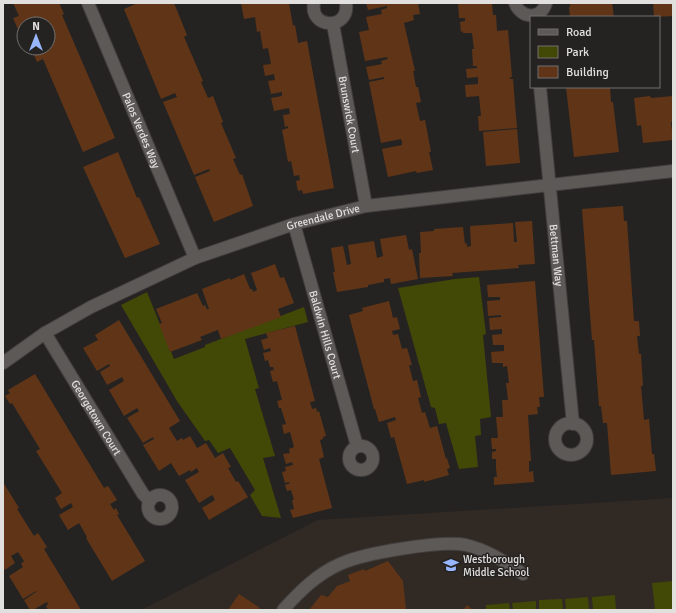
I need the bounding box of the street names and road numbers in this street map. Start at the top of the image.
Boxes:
street label: Brunswick Court [336,75,362,154]
street label: Palos Verdes Way [119,91,163,171]
street label: Greendale Drive [285,202,361,233]
street label: Bettman Way [546,224,566,288]
street label: Baldwin Hills Court [306,289,344,381]
street label: Georgetown Court [68,378,124,458]

